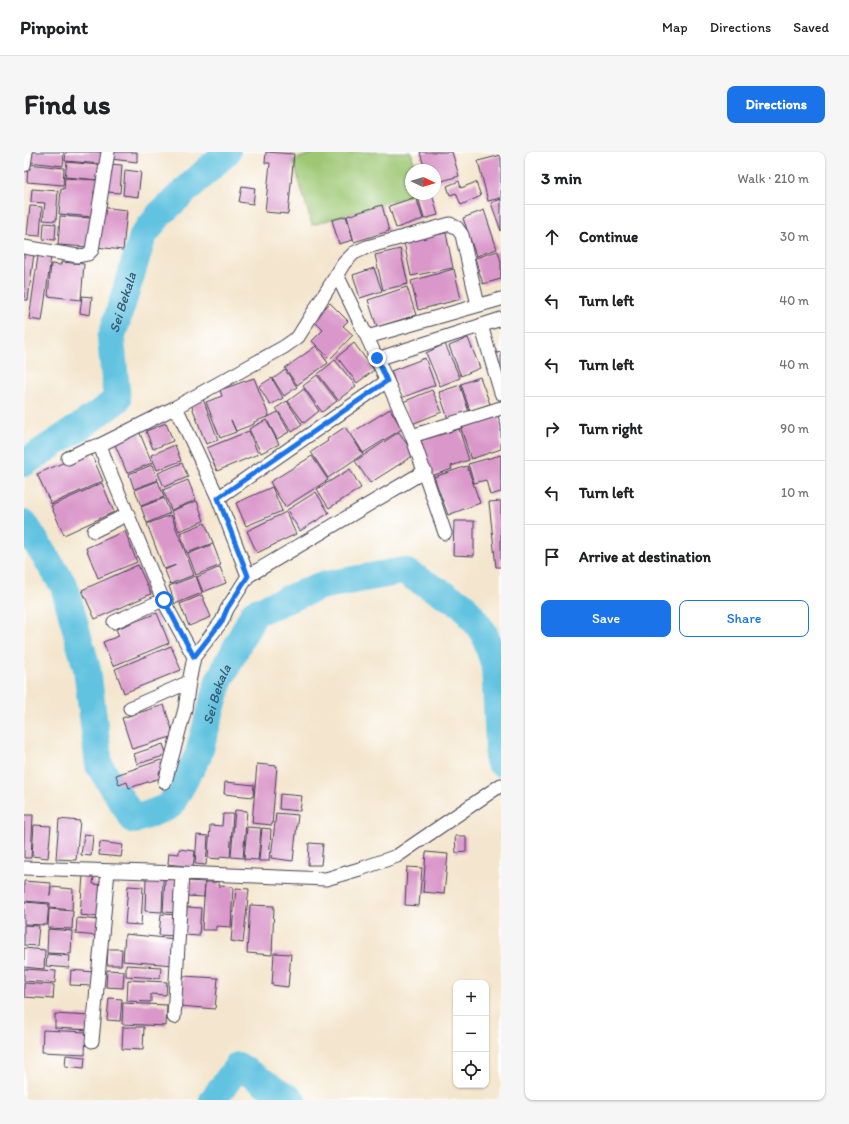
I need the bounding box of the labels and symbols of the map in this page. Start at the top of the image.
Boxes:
north arrow [405,164,441,200]
water label: Sei Bekala [105,269,140,335]
route end [368,349,386,367]
route start [155,591,173,609]
water label: Sei Bekala [199,660,235,726]

